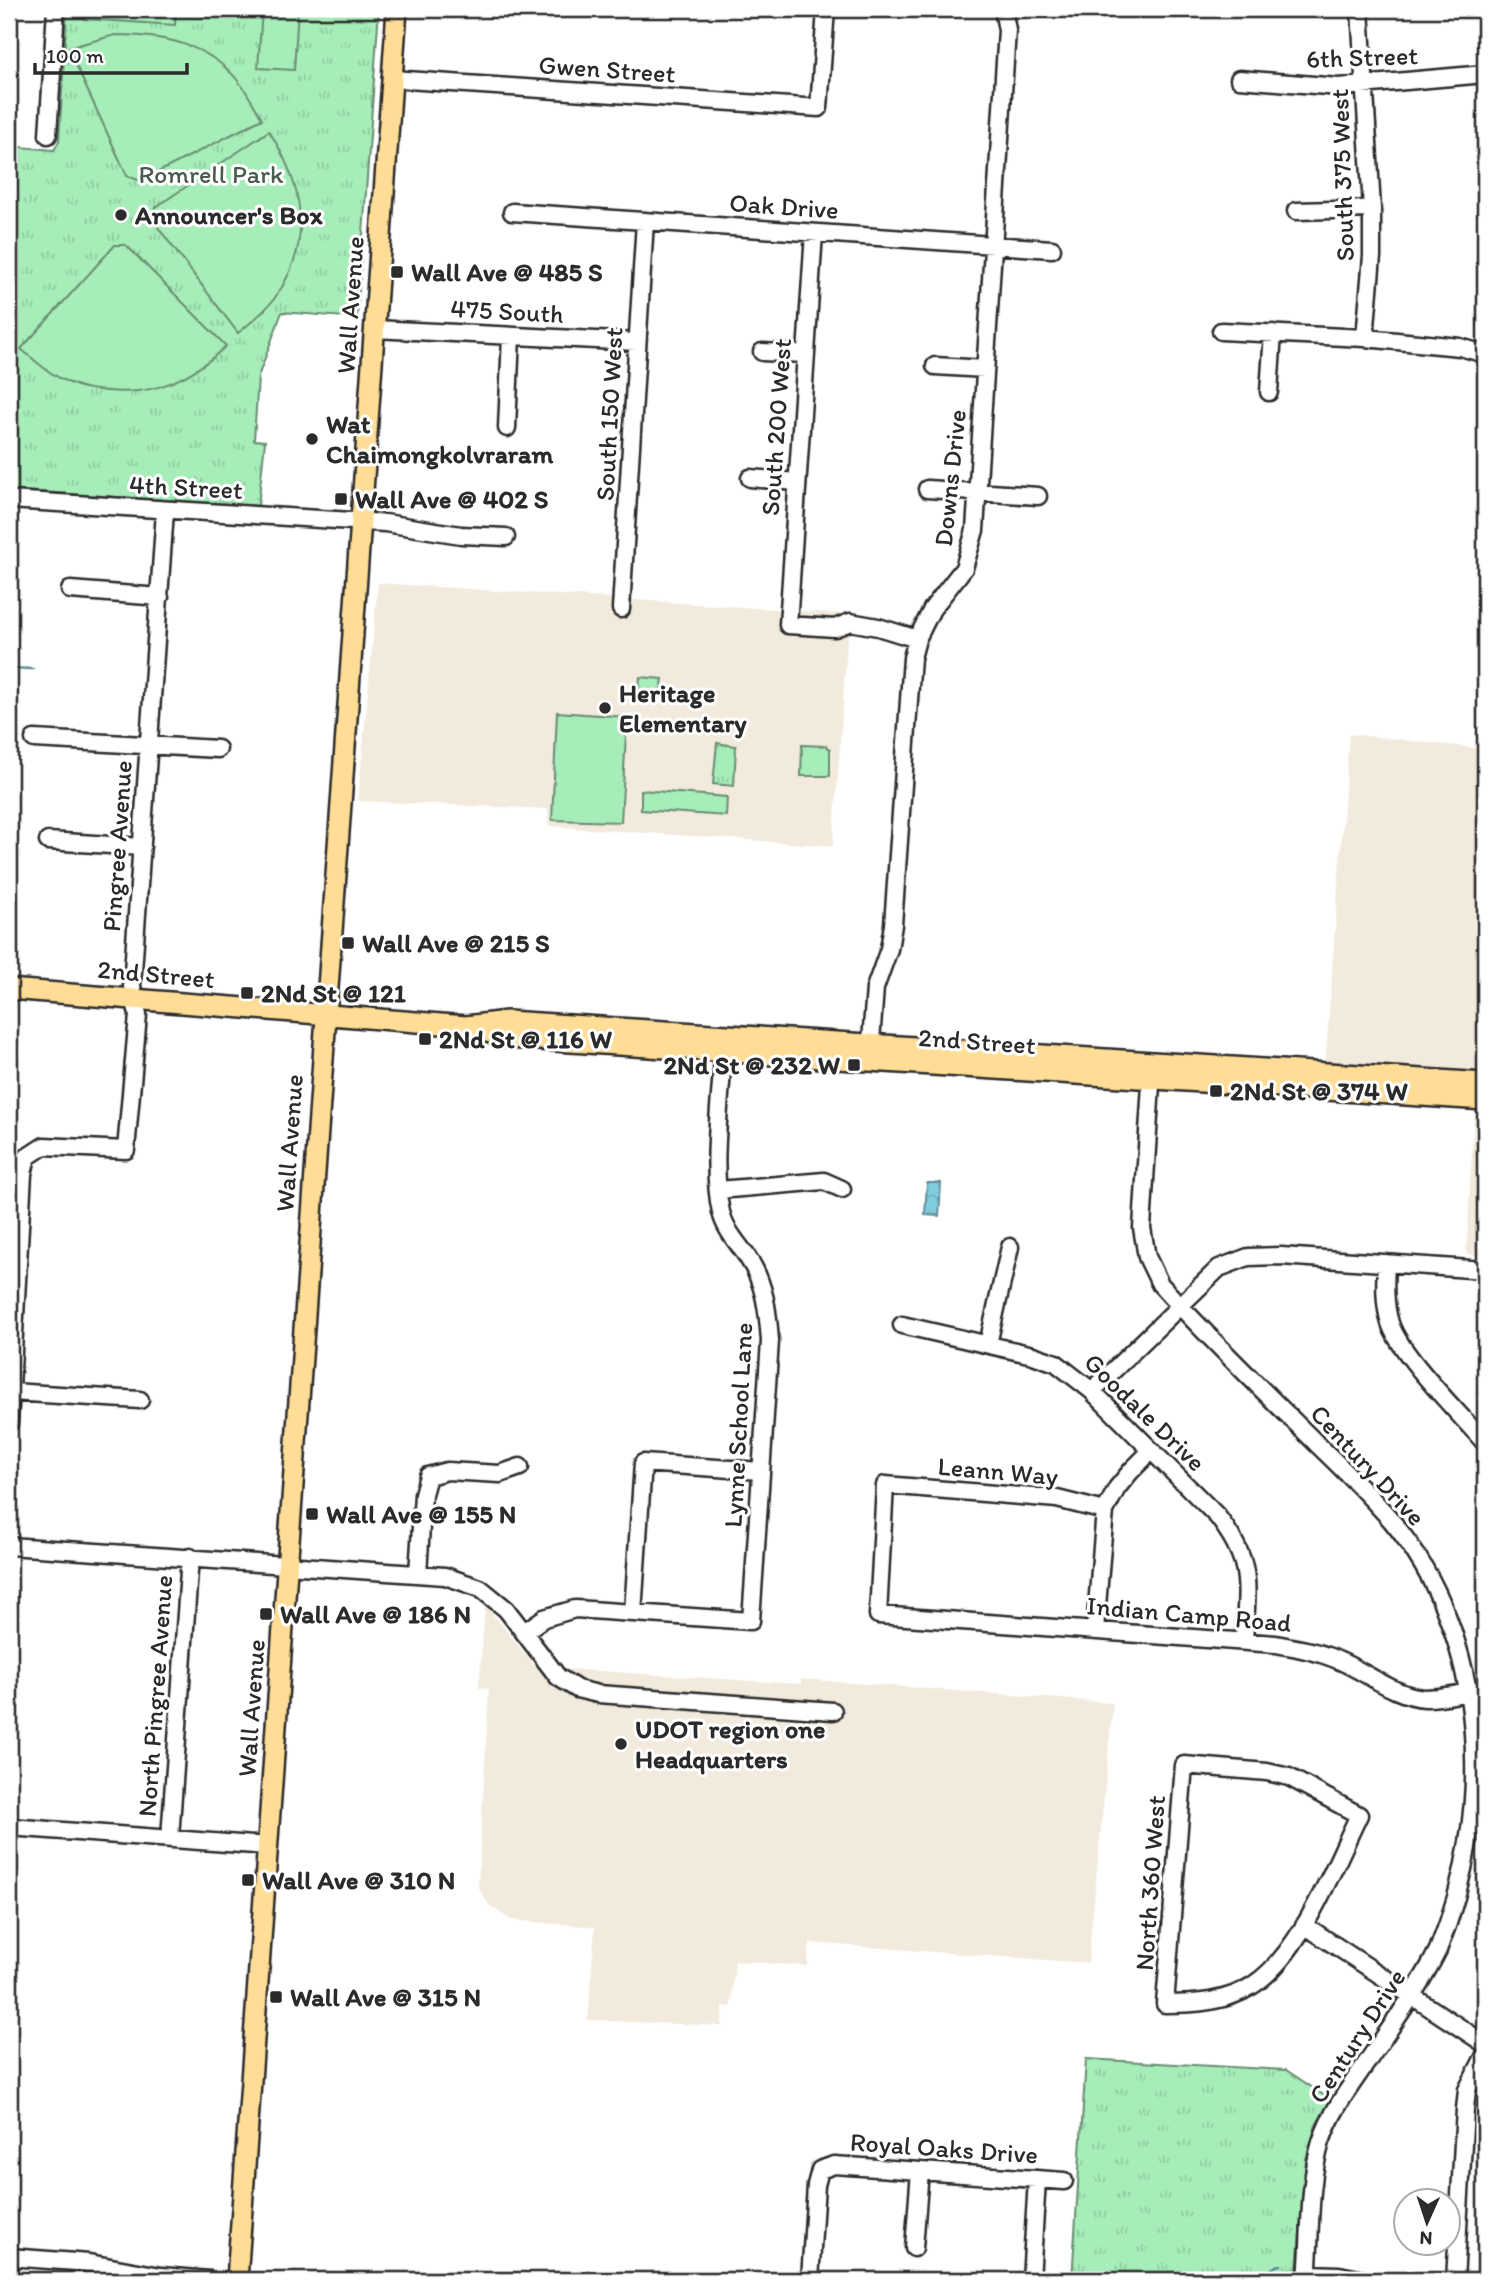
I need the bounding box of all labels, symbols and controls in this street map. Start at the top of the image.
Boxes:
scale bar [35,32,187,76]
street label: 6th Street [1306,39,1419,75]
text: 100 m [46,43,104,68]
street label: Gwen Street [538,48,677,90]
street label: South 375 West [1323,88,1361,262]
park label: Romrell Park [138,158,284,190]
street label: Oak Drive [728,186,840,226]
place label: Announcer's Box [134,199,323,231]
marker: Announcer's Box [113,207,129,223]
street label: Wall Avenue [329,235,371,375]
place label: Wall Ave @ 485 S [411,256,603,288]
marker: Wall Ave @ 485 S [389,264,405,280]
street label: 475 South [450,292,564,330]
street label: South 150 West [588,326,630,502]
street label: South 200 West [754,337,798,517]
place label: Wat Chaimongkolvraram [326,408,554,470]
street label: Downs Drive [927,408,973,548]
marker: Wat Chaimongkolvraram [304,431,320,447]
street label: 4th Street [128,468,244,506]
place label: Wall Ave @ 402 S [355,483,549,515]
marker: Wall Ave @ 402 S [333,491,349,507]
place label: Heritage Elementary [619,677,747,739]
marker: Heritage Elementary [597,700,613,716]
street label: Pingree Avenue [95,759,139,933]
place label: Wall Ave @ 215 S [362,927,550,959]
marker: Wall Ave @ 215 S [340,935,356,951]
street label: 2nd Street [96,953,216,995]
place label: 2Nd St @ 121 [261,977,406,1009]
marker: 2Nd St @ 121 [239,985,255,1001]
street label: 2nd Street [917,1021,1037,1061]
place label: 2Nd St @ 116 W [439,1023,613,1055]
marker: 2Nd St @ 116 W [417,1031,433,1047]
place label: 2Nd St @ 232 W [663,1049,841,1081]
marker: 2Nd St @ 232 W [846,1057,862,1073]
street label: Wall Avenue [268,1073,310,1213]
place label: 2Nd St @ 374 W [1230,1075,1409,1107]
marker: 2Nd St @ 374 W [1208,1083,1224,1099]
street label: Lynne School Lane [717,1322,759,1528]
street label: Goodale Drive [1078,1346,1212,1478]
street label: Century Drive [1304,1398,1432,1532]
street label: Leann Way [936,1450,1060,1492]
place label: Wall Ave @ 155 N [326,1498,516,1530]
marker: Wall Ave @ 155 N [304,1506,320,1522]
street label: North Pingree Avenue [131,1574,179,1818]
street label: Indian Camp Road [1085,1589,1293,1639]
place label: Wall Ave @ 186 N [280,1598,471,1630]
marker: Wall Ave @ 186 N [258,1606,274,1622]
street label: Wall Avenue [230,1638,272,1778]
place label: UDOT region one Headquarters [635,1713,825,1775]
marker: UDOT region one Headquarters [613,1736,629,1752]
street label: North 360 West [1128,1794,1172,1972]
place label: Wall Ave @ 310 N [262,1864,455,1896]
marker: Wall Ave @ 310 N [240,1872,256,1888]
street label: Century Drive [1302,1963,1412,2109]
place label: Wall Ave @ 315 N [290,1981,481,2013]
marker: Wall Ave @ 315 N [268,1989,284,2005]
street label: Royal Oaks Drive [849,2125,1039,2171]
north arrow [1392,2188,1462,2258]
text: N [1419,2227,1433,2250]

